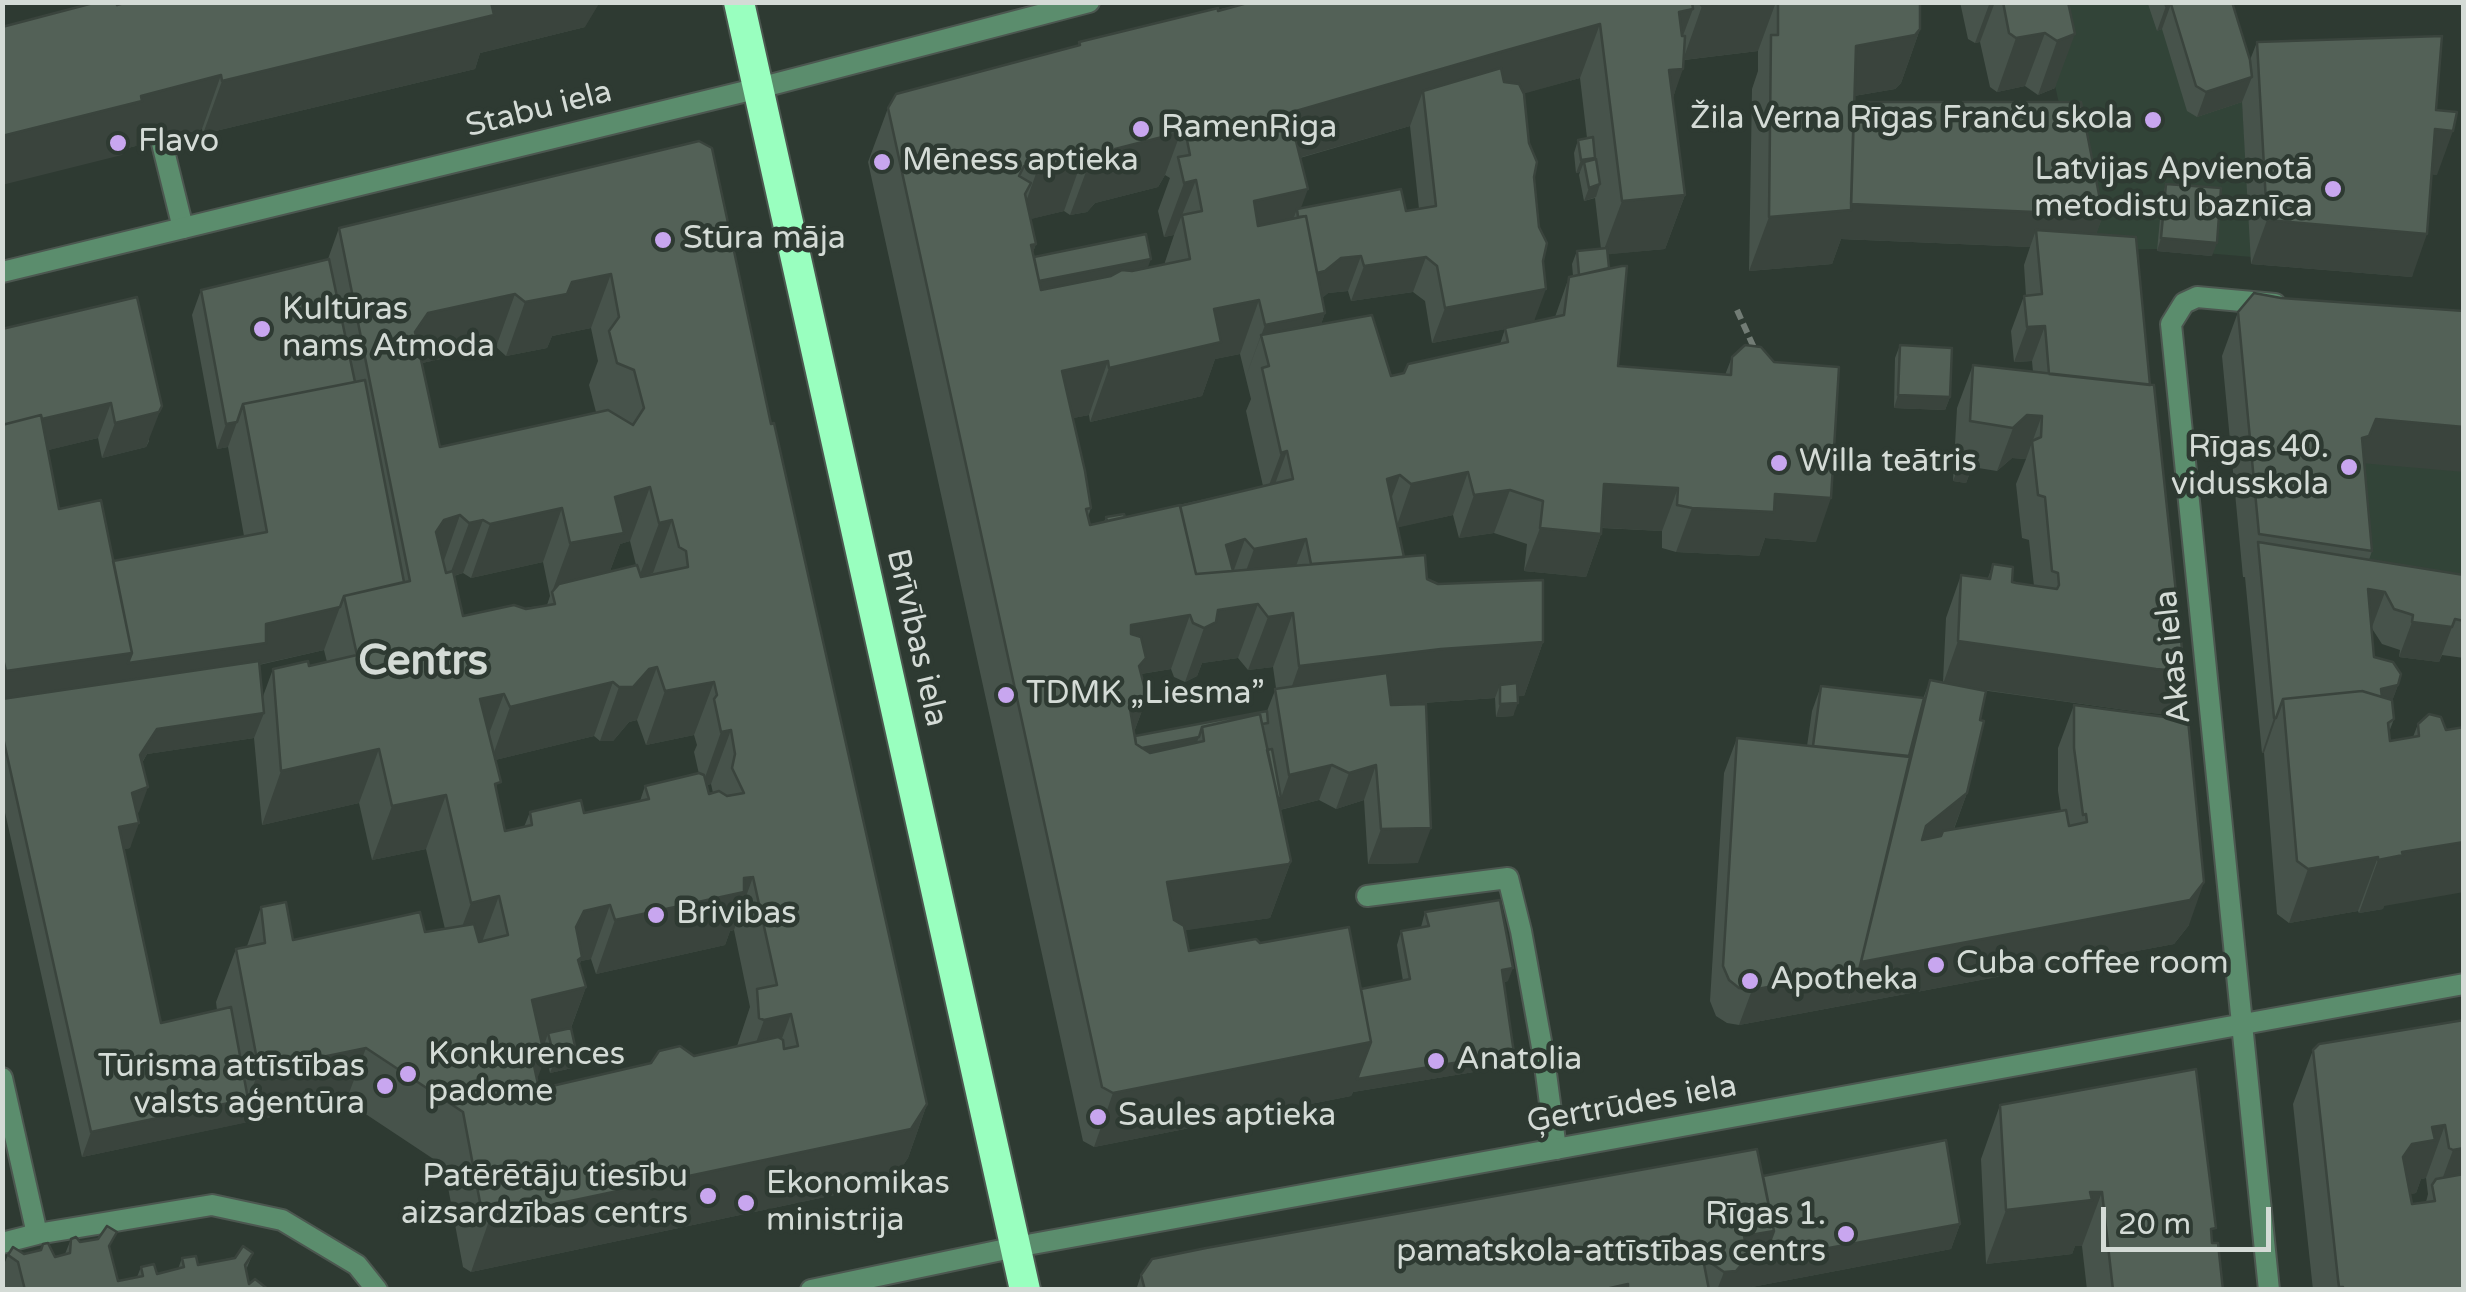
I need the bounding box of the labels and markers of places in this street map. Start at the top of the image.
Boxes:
place label: Žila Verna Rīgas Franču skola [1690,101,2133,139]
marker: Žila Verna Rīgas Franču skola [2142,109,2164,131]
place label: RamenRiga [1161,110,1337,148]
marker: RamenRiga [1130,118,1152,140]
place label: Flavo [138,124,219,162]
marker: Flavo [107,132,129,154]
place label: Mēness aptieka [902,143,1139,181]
marker: Mēness aptieka [871,151,893,173]
place label: Latvijas Apvienotā metodistu baznīca [2034,152,2313,227]
marker: Latvijas Apvienotā metodistu baznīca [2322,178,2344,200]
place label: Stūra māja [683,221,846,259]
marker: Stūra māja [652,229,674,251]
place label: Kultūras nams Atmoda [282,292,495,367]
marker: Kultūras nams Atmoda [251,318,273,340]
place label: Rīgas 40. vidusskola [2171,430,2329,505]
place label: Willa teātris [1799,444,1977,482]
marker: Willa teātris [1768,452,1790,474]
marker: Rīgas 40. vidusskola [2338,456,2360,478]
place label: TDMK „Liesma” [1026,676,1265,714]
marker: TDMK „Liesma” [995,684,1017,706]
place label: Brivibas [676,896,797,934]
marker: Brivibas [645,904,667,926]
place label: Cuba coffee room [1956,946,2229,984]
marker: Cuba coffee room [1925,954,1947,976]
place label: Apotheka [1770,962,1918,1000]
marker: Apotheka [1739,970,1761,992]
place label: Konkurences padome [428,1037,625,1112]
place label: Anatolia [1456,1042,1582,1080]
place label: Tūrisma attīstības valsts aģentūra [98,1049,365,1124]
marker: Anatolia [1425,1050,1447,1072]
marker: Konkurences padome [397,1063,419,1085]
marker: Tūrisma attīstības valsts aģentūra [374,1075,396,1097]
place label: Saules aptieka [1118,1098,1336,1136]
marker: Saules aptieka [1087,1106,1109,1128]
place label: Patērētāju tiesību aizsardzības centrs [401,1159,688,1234]
place label: Ekonomikas ministrija [766,1166,950,1241]
marker: Patērētāju tiesību aizsardzības centrs [697,1185,719,1207]
marker: Ekonomikas ministrija [735,1192,757,1214]
place label: Rīgas 1. pamatskola-attīstības centrs [1396,1197,1826,1272]
marker: Rīgas 1. pamatskola-attīstības centrs [1835,1223,1857,1245]

